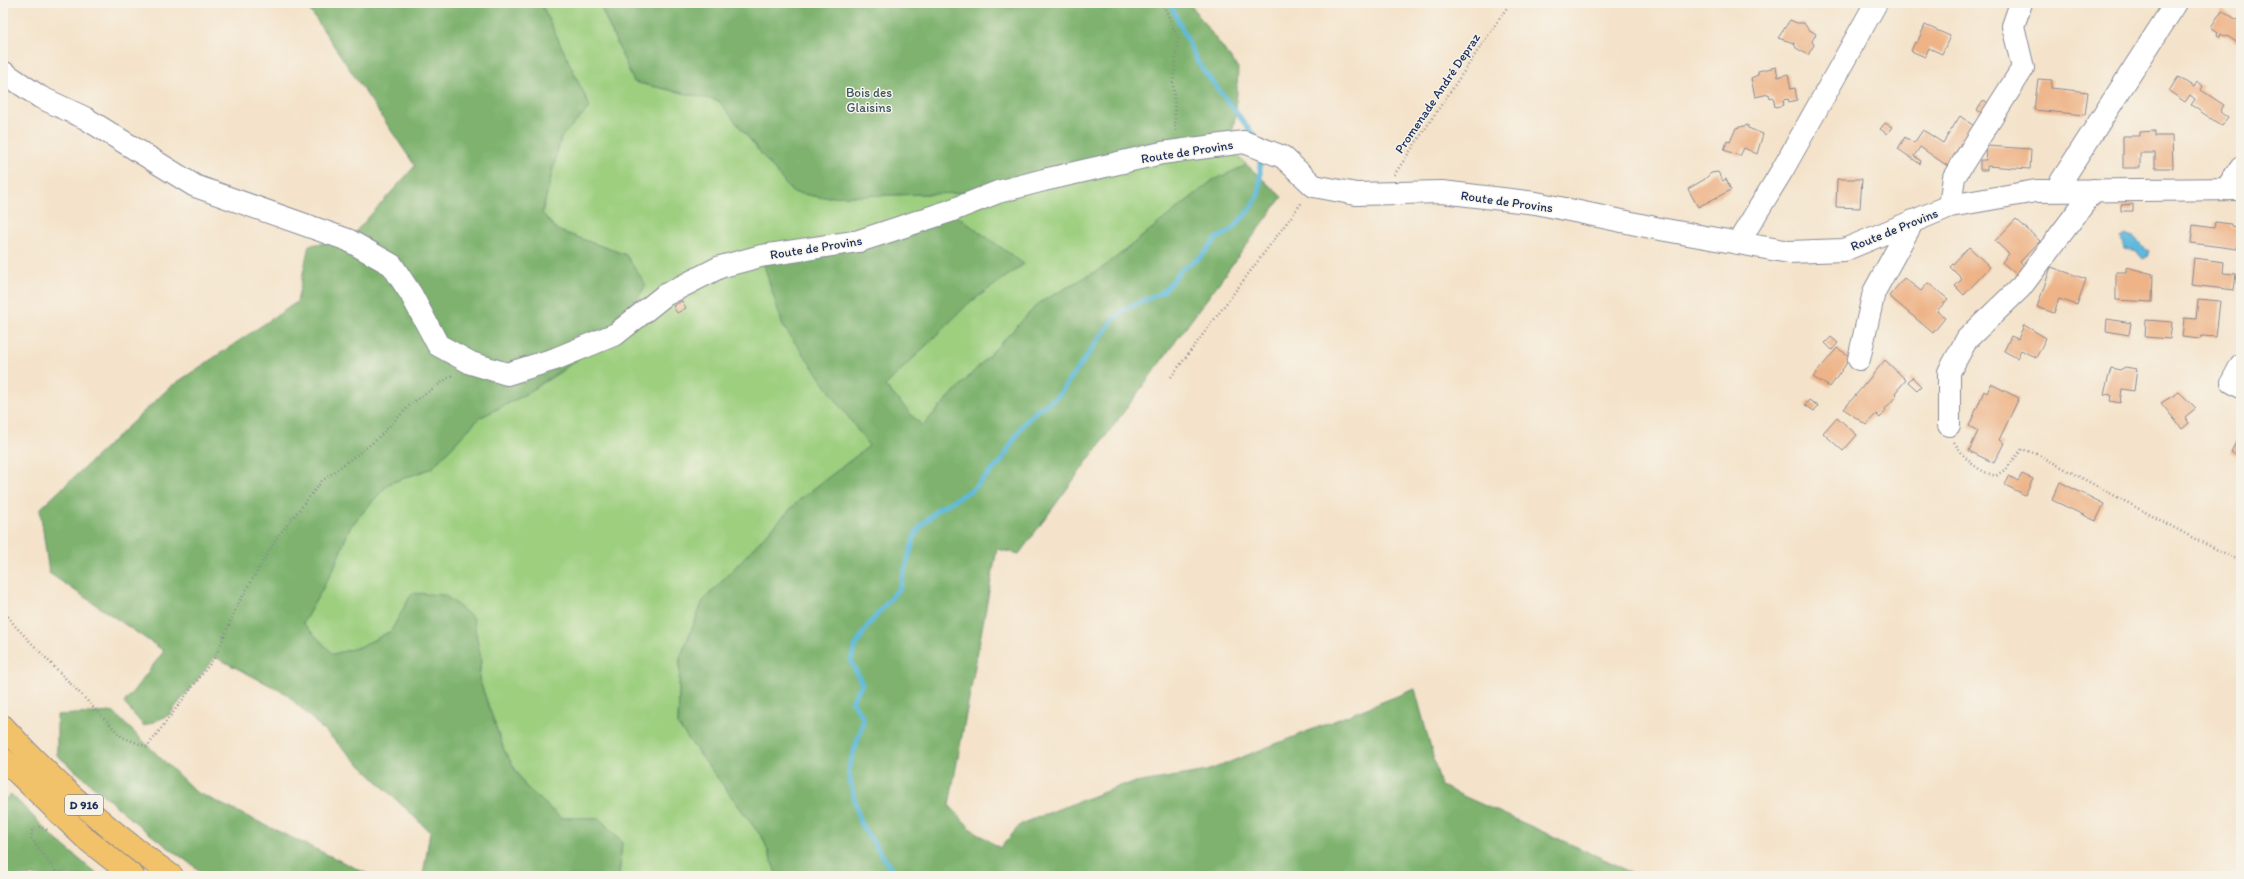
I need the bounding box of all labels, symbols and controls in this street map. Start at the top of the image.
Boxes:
street label: Promenade André Depraz [1392,30,1483,156]
park label: Bois des Glaisins [846,85,892,115]
street label: Route de Provins [1140,137,1234,166]
street label: Route de Provins [1460,188,1554,215]
street label: Route de Provins [1848,205,1940,254]
street label: Route de Provins [769,233,863,262]
road number: D 916 [65,795,103,815]

